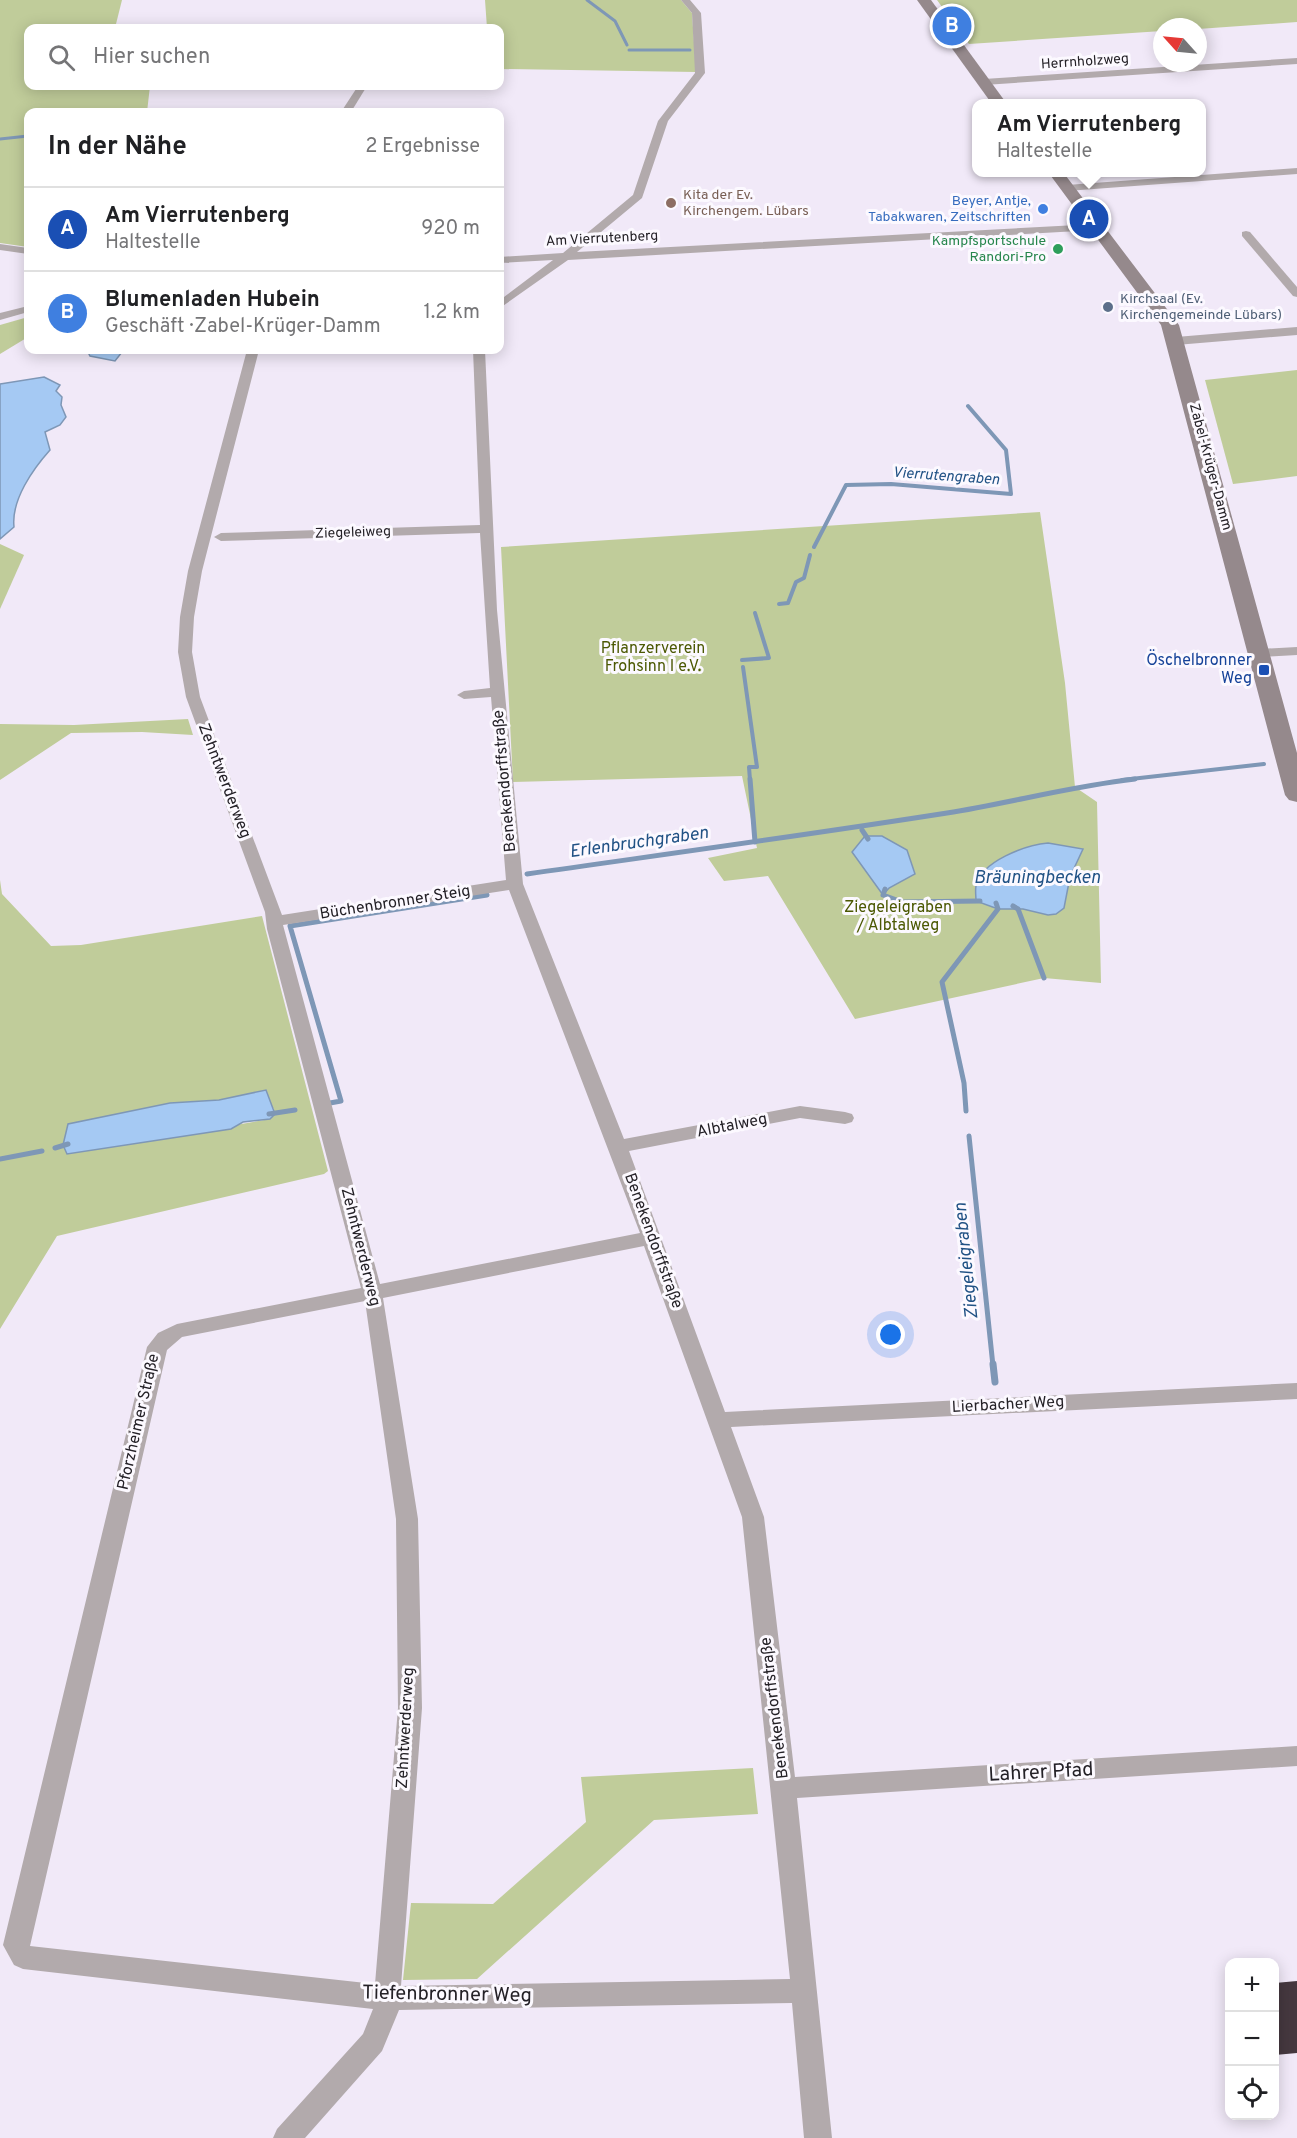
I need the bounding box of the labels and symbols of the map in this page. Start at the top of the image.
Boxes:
pin: B [932,3,972,48]
north arrow [1153,18,1207,72]
street label: Herrnholzweg [1040,50,1130,74]
place label: Kita der Ev. Kirchengem. Lübars [683,187,809,220]
place label: Beyer, Antje, Tabakwaren, Zeitschriften [868,193,1031,226]
marker: Kita der Ev. Kirchengem. Lübars [664,196,678,210]
pin: A [1070,196,1108,242]
marker: Beyer, Antje, Tabakwaren, Zeitschriften [1036,202,1050,216]
street label: Am Vierrutenberg [545,228,659,250]
place label: Kampfsportschule Randori-Pro [932,233,1046,266]
marker: Kampfsportschule Randori-Pro [1051,242,1065,256]
place label: Kirchsaal (Ev. Kirchengemeinde Lübars) [1120,291,1282,324]
marker: Kirchsaal (Ev. Kirchengemeinde Lübars) [1101,300,1115,314]
street label: Zabel-Krüger-Damm [1185,402,1235,532]
water label: Vierrutengraben [892,464,1000,490]
street label: Ziegeleiweg [315,523,391,543]
park label: Pflanzerverein Frohsinn I e.V. [601,639,705,677]
place label: Öschelbronner Weg [1146,649,1252,689]
marker: Öschelbronner Weg [1257,663,1271,677]
street label: Benekendorffstraße [489,709,521,853]
street label: Zehntwerderweg [193,721,255,841]
water label: Erlenbruchgraben [568,822,710,864]
water label: Bräuningbecken [974,867,1100,890]
street label: Büchenbronner Steig [318,881,472,925]
park label: Ziegeleigraben / Albtalweg [844,898,952,936]
street label: Albtalweg [695,1109,769,1143]
street label: Benekendorffstraße [619,1171,687,1311]
street label: Zehntwerderweg [336,1186,384,1308]
water label: Ziegeleigraben [949,1201,985,1320]
your location [876,1320,905,1349]
street label: Pforzheimer Straße [114,1352,164,1492]
street label: Lierbacher Weg [951,1392,1065,1418]
street label: Benekendorffstraße [756,1636,794,1780]
street label: Zehntwerderweg [393,1667,419,1789]
street label: Lahrer Pfad [988,1757,1094,1789]
street label: Tiefenbronner Weg [362,1981,532,2009]

